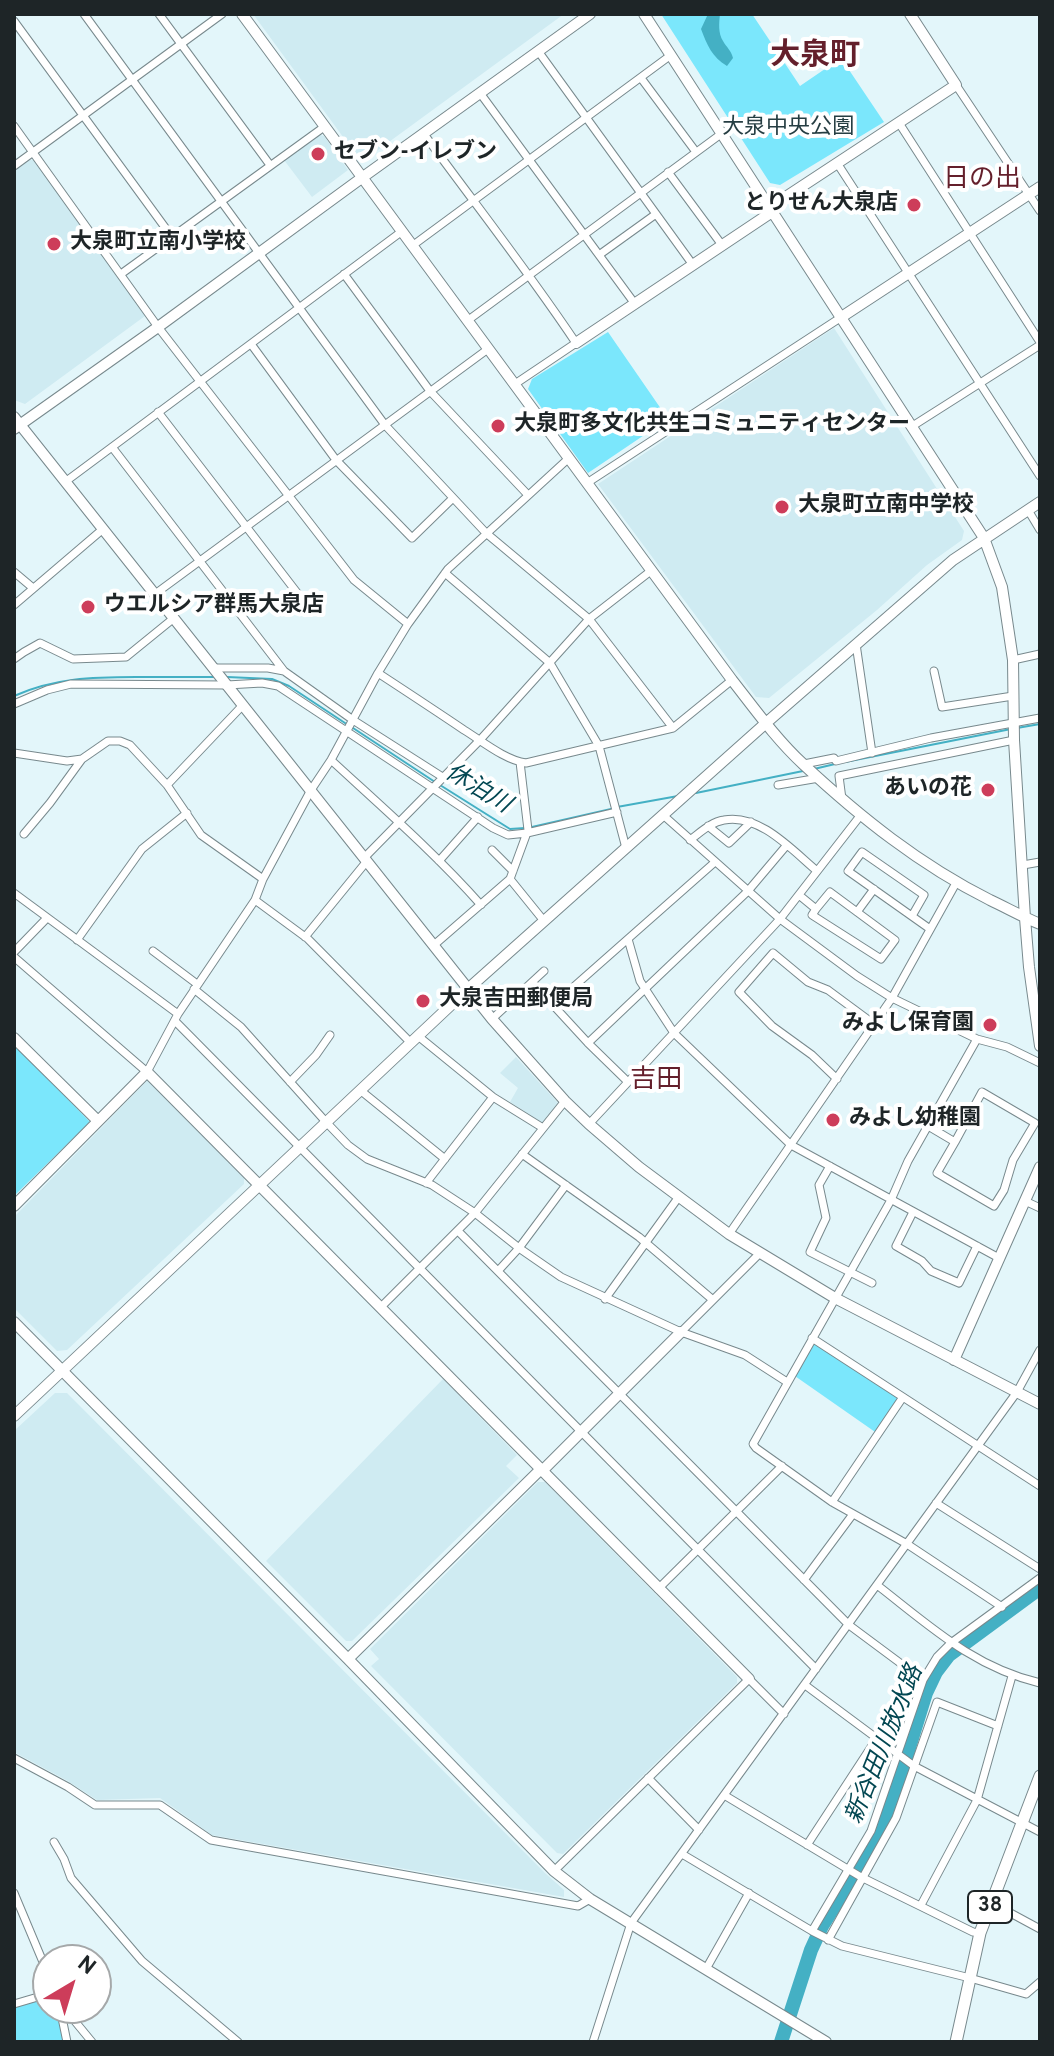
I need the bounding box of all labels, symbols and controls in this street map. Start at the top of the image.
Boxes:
district label: 大泉町 [770,40,860,76]
park label: 大泉中央公園 [722,116,854,142]
place label: セブン-イレブン [334,141,497,167]
marker: セブン-イレブン [309,145,327,163]
district label: 日の出 [943,165,1021,197]
place label: とりせん大泉店 [744,192,898,218]
marker: とりせん大泉店 [905,196,923,214]
place label: 大泉町立南小学校 [70,231,246,257]
marker: 大泉町立南小学校 [45,235,63,253]
place label: 大泉町多文化共生コミュニティセンター [514,413,910,439]
marker: 大泉町多文化共生コミュニティセンター [489,417,507,435]
place label: 大泉町立南中学校 [798,494,974,520]
marker: 大泉町立南中学校 [773,498,791,516]
place label: ウエルシア群馬大泉店 [104,594,324,620]
marker: ウエルシア群馬大泉店 [79,598,97,616]
water label: 休泊川 [439,759,515,821]
place label: あいの花 [884,777,972,803]
marker: あいの花 [979,781,997,799]
place label: 大泉吉田郵便局 [439,988,593,1014]
marker: 大泉吉田郵便局 [414,992,432,1010]
place label: みよし保育園 [842,1012,974,1038]
marker: みよし保育園 [981,1016,999,1034]
district label: 吉田 [630,1066,682,1098]
place label: みよし幼稚園 [849,1107,981,1133]
marker: みよし幼稚園 [824,1111,842,1129]
water label: 新谷田川放水路 [841,1662,931,1828]
road number: 38 [968,1891,1012,1923]
north arrow [32,1944,112,2024]
text: N [71,1951,100,1982]

